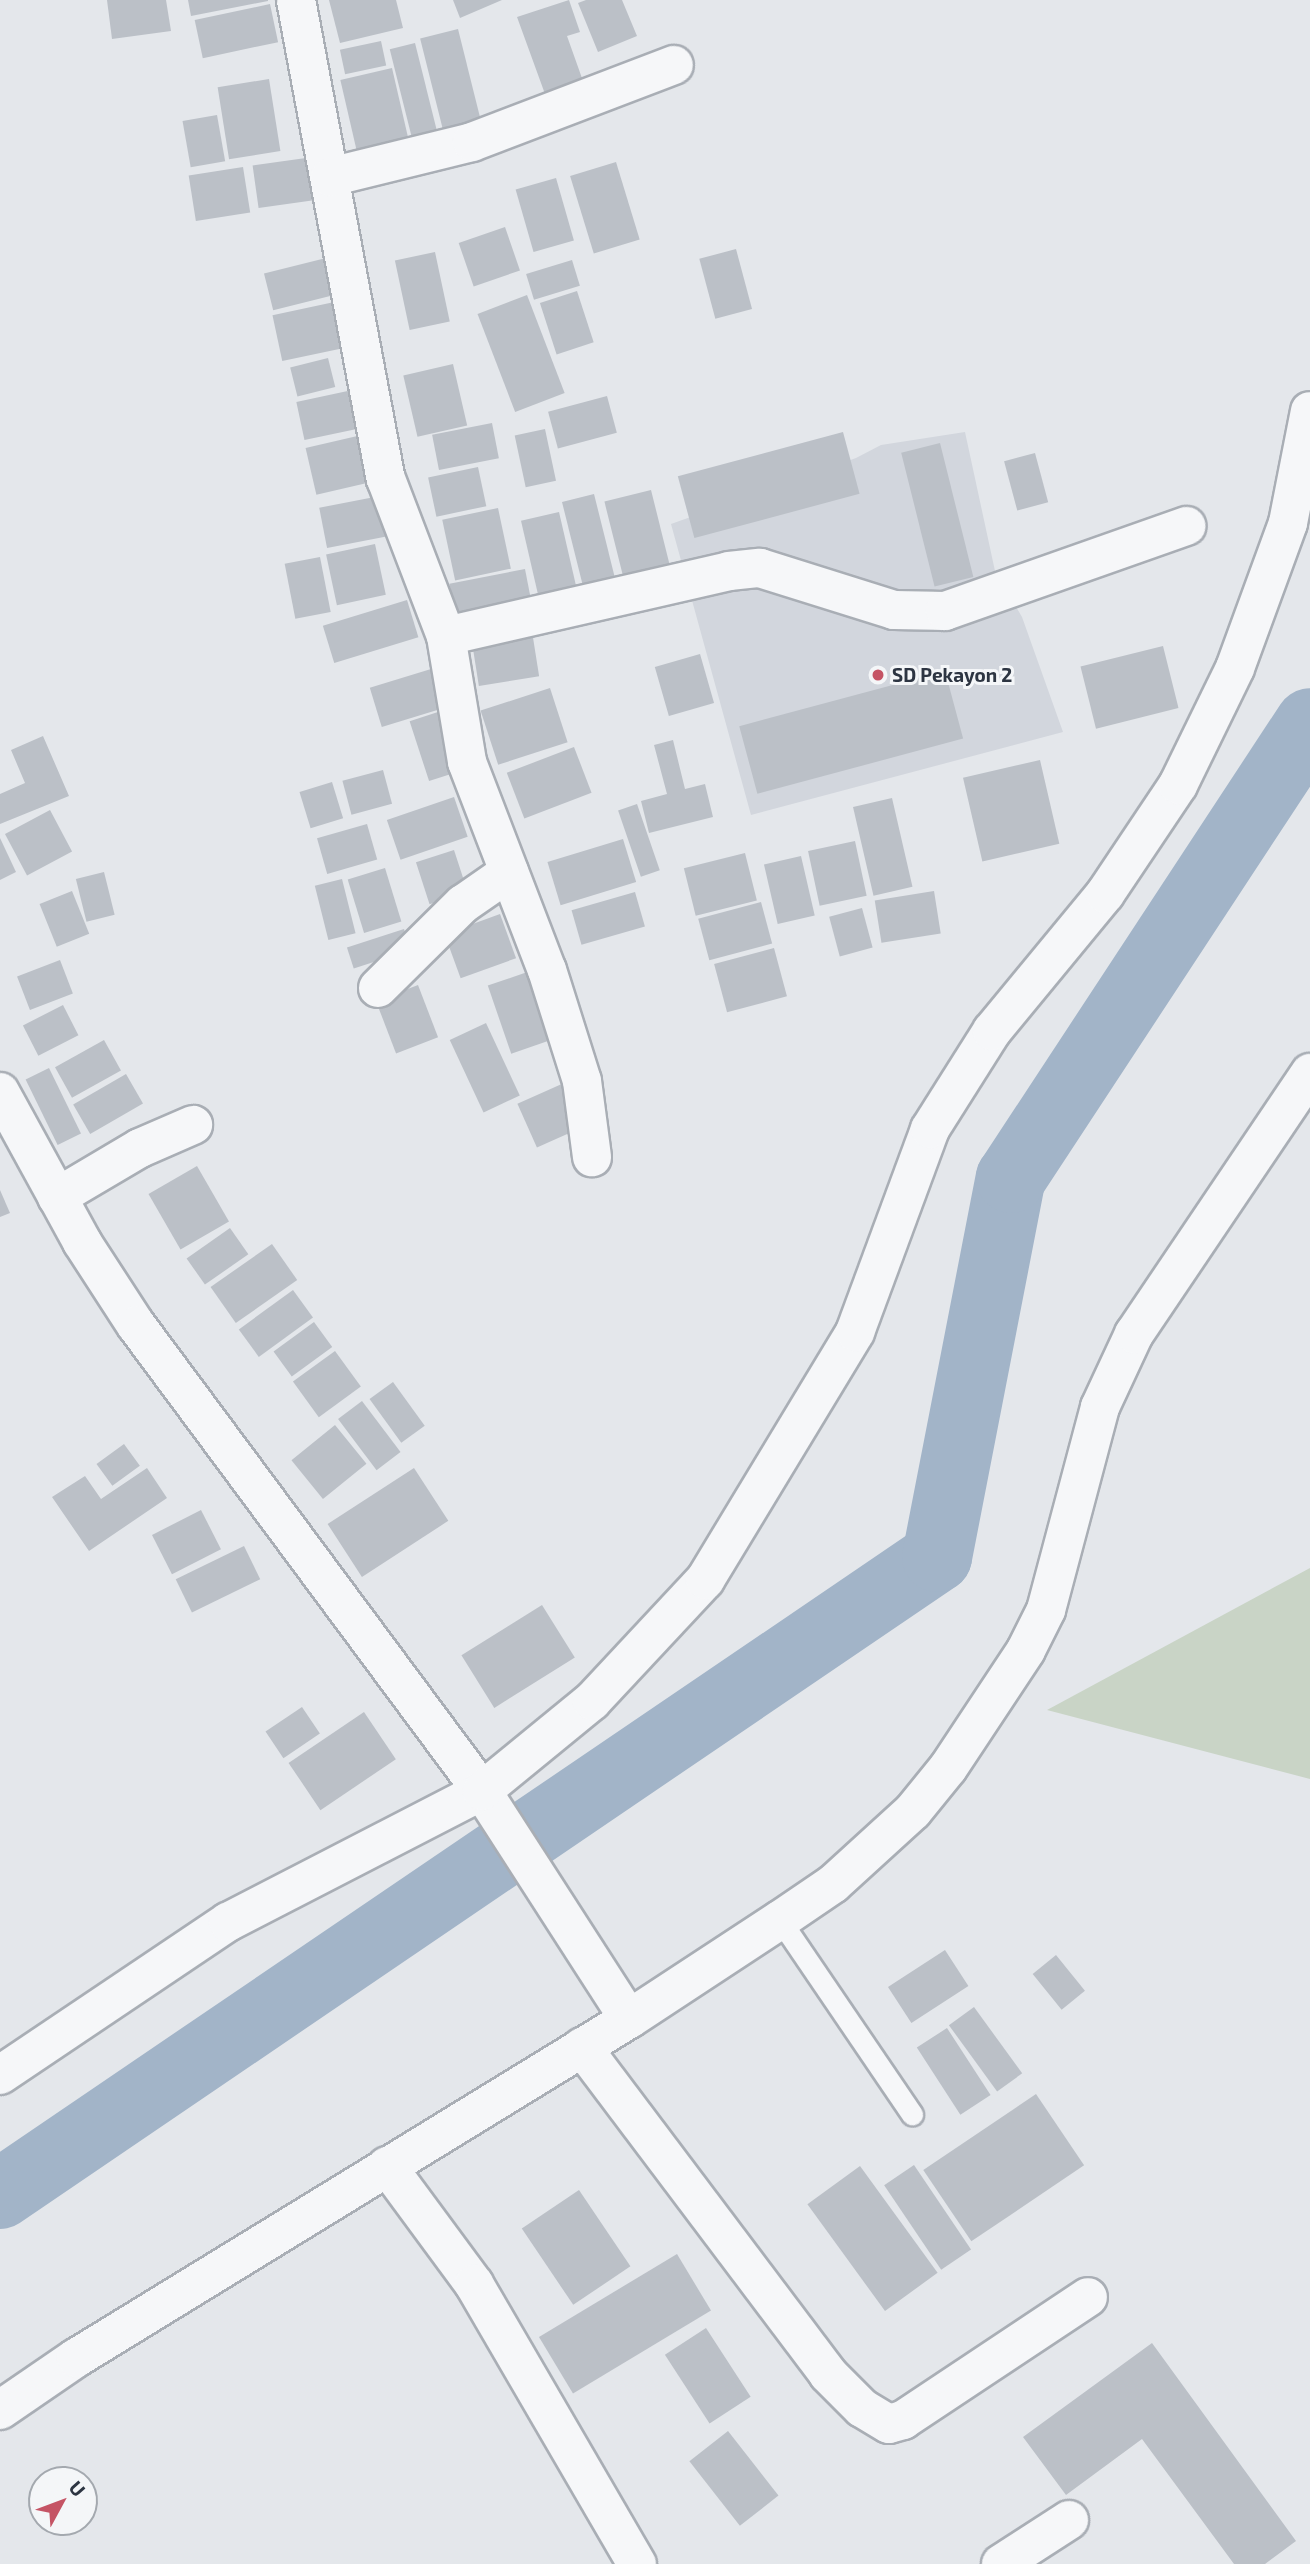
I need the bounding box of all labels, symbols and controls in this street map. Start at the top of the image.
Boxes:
place label: SD Pekayon 2 [892,664,1012,686]
marker: SD Pekayon 2 [870,667,886,683]
north arrow [28,2466,98,2536]
text: U [65,2476,91,2501]

